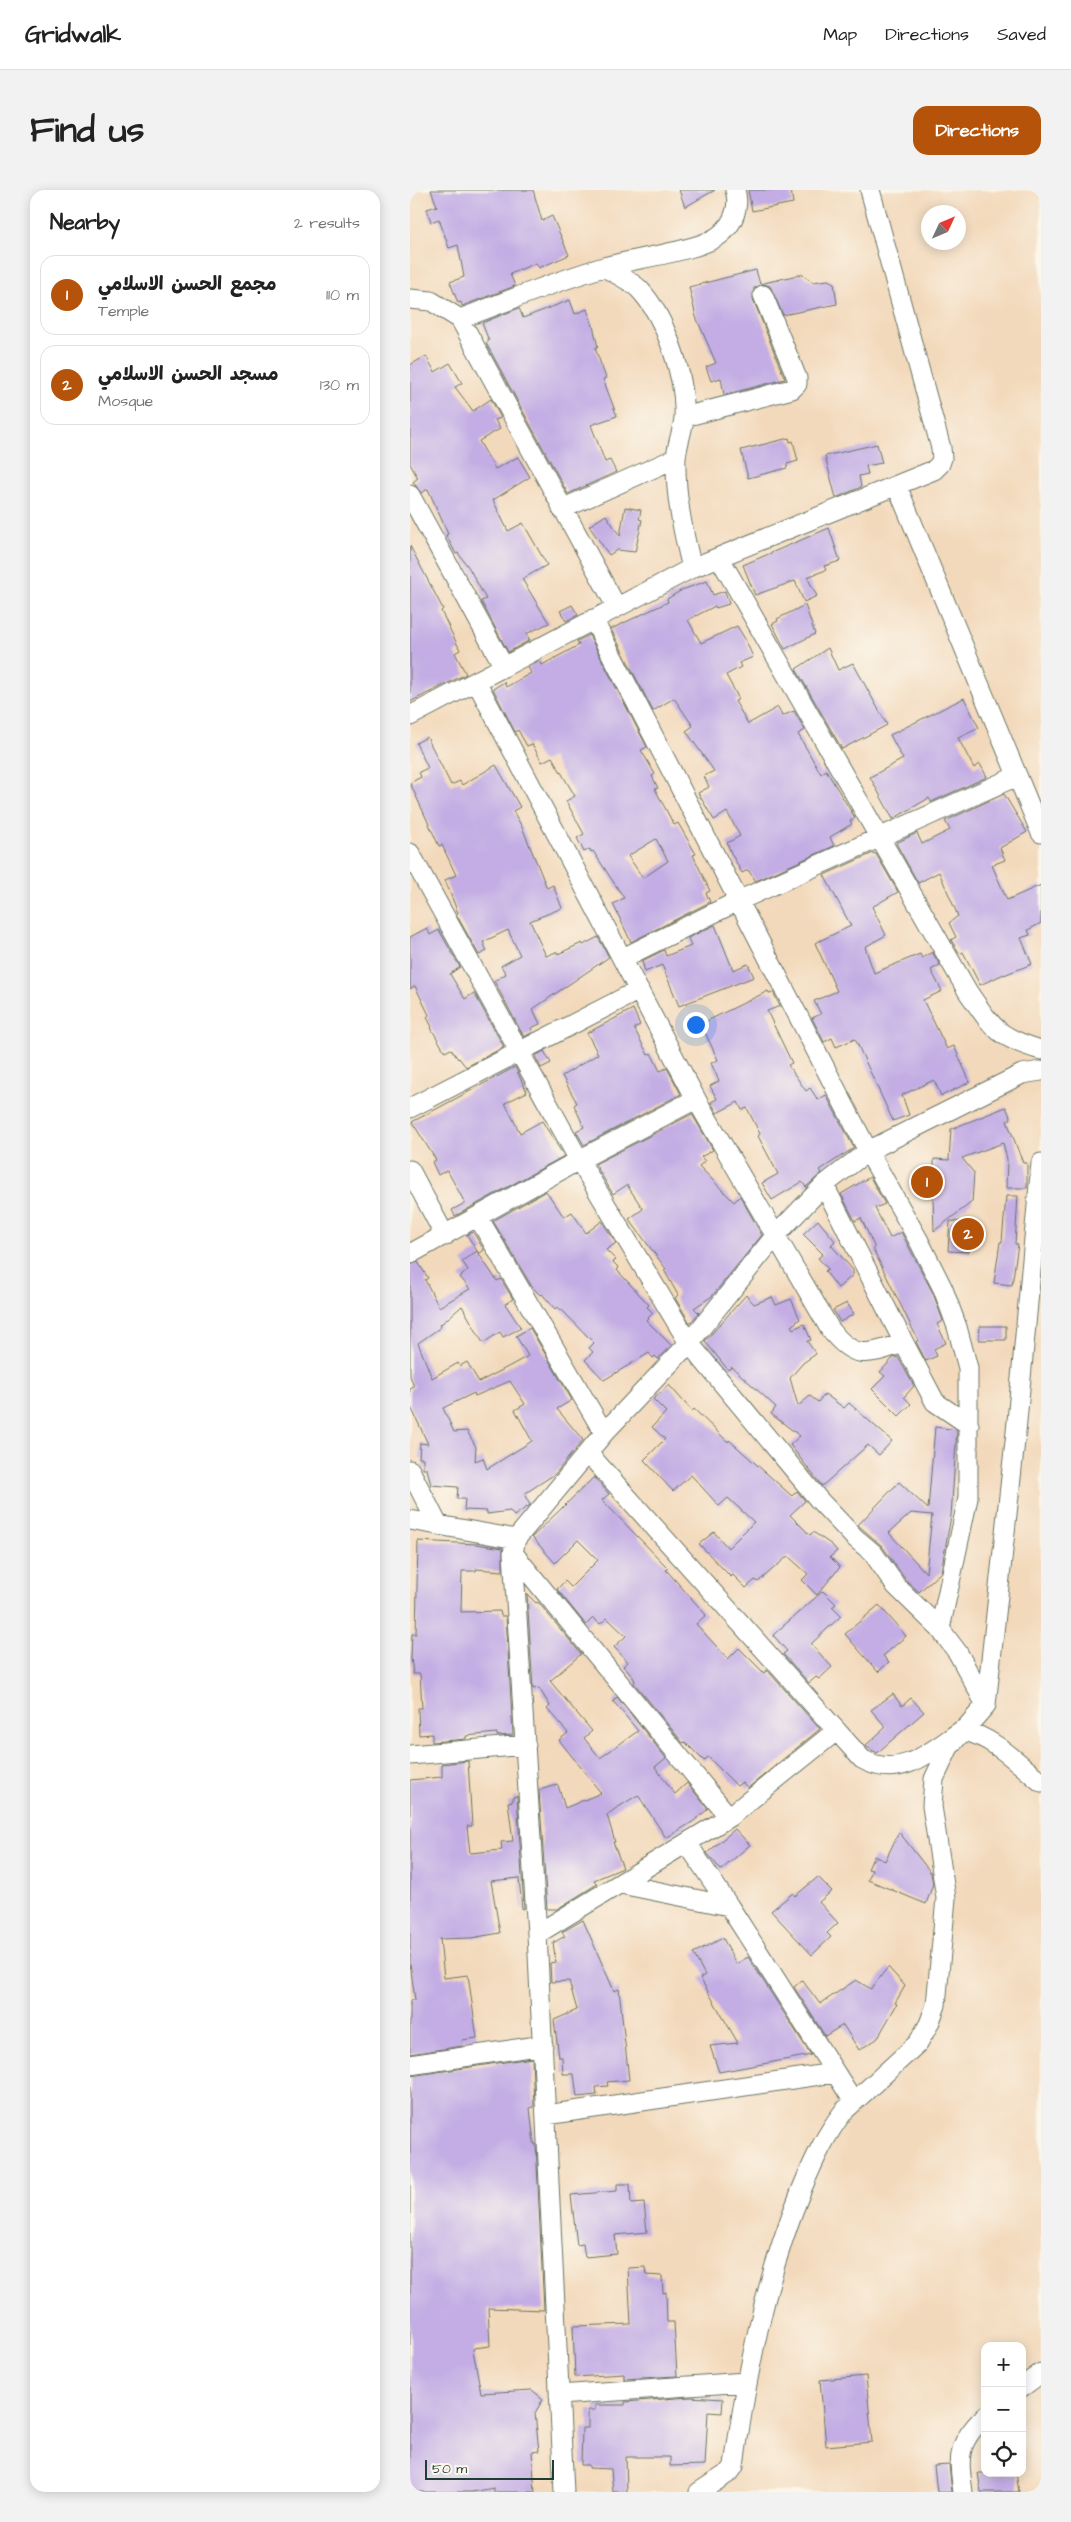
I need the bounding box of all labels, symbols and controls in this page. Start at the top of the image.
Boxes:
text: Gridwalk [25,18,121,52]
text: Map [823,22,857,47]
text: Directions [885,22,969,47]
text: Saved [997,22,1046,47]
text: Find us [30,106,144,155]
button: Directions [913,106,1041,155]
north arrow [921,205,966,250]
text: Nearby [50,208,120,237]
text: 2 results [294,212,360,234]
text: مجمع الحسن الاسلامي [98,271,276,298]
text: 1 [66,284,68,306]
text: 110 m [326,284,359,306]
text: Temple [98,300,149,322]
text: مسجد الحسن الاسلامي [98,361,278,388]
text: 2 [62,374,72,396]
text: 130 m [320,374,359,396]
text: Mosque [98,390,153,412]
your location [683,1012,709,1038]
pin: 1 [911,1163,943,1201]
pin: 2 [952,1215,984,1253]
map controls [981,2342,1026,2477]
button: + [981,2342,1026,2387]
button: − [981,2387,1026,2432]
button: locate [981,2432,1026,2477]
scale bar [425,2457,554,2480]
text: 50 m [432,2459,467,2479]

